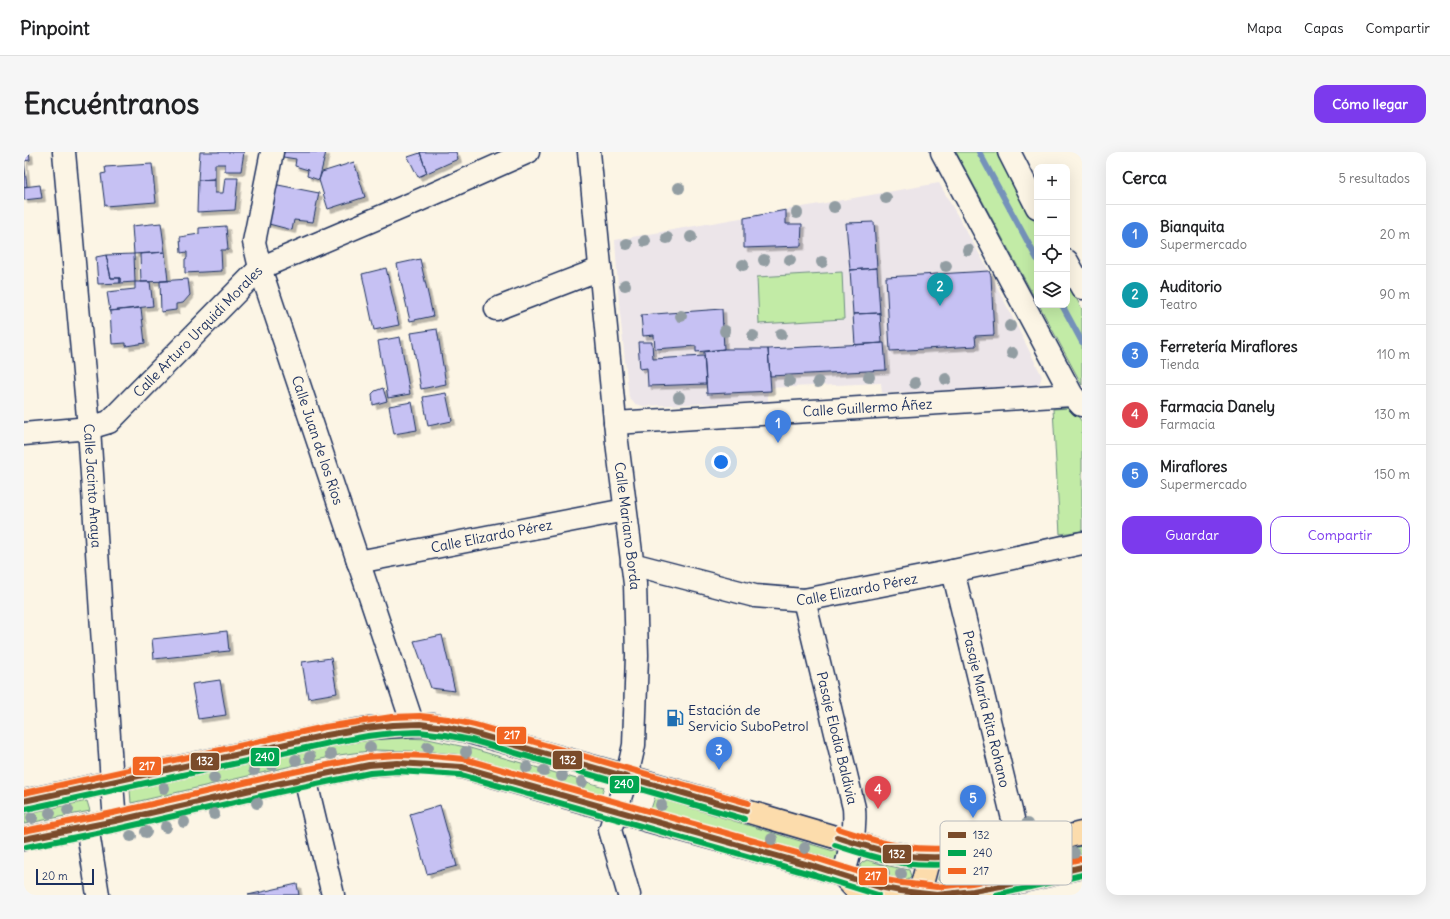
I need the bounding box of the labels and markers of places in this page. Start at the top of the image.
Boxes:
pin: 2 [927,273,953,306]
pin: 1 [765,410,791,443]
place label: Estación de Servicio SuboPetrol [688,701,809,735]
fuel station icon: Estación de Servicio SuboPetrol [665,708,685,728]
pin: 3 [706,737,732,770]
pin: 4 [865,776,891,809]
pin: 5 [960,785,986,818]

